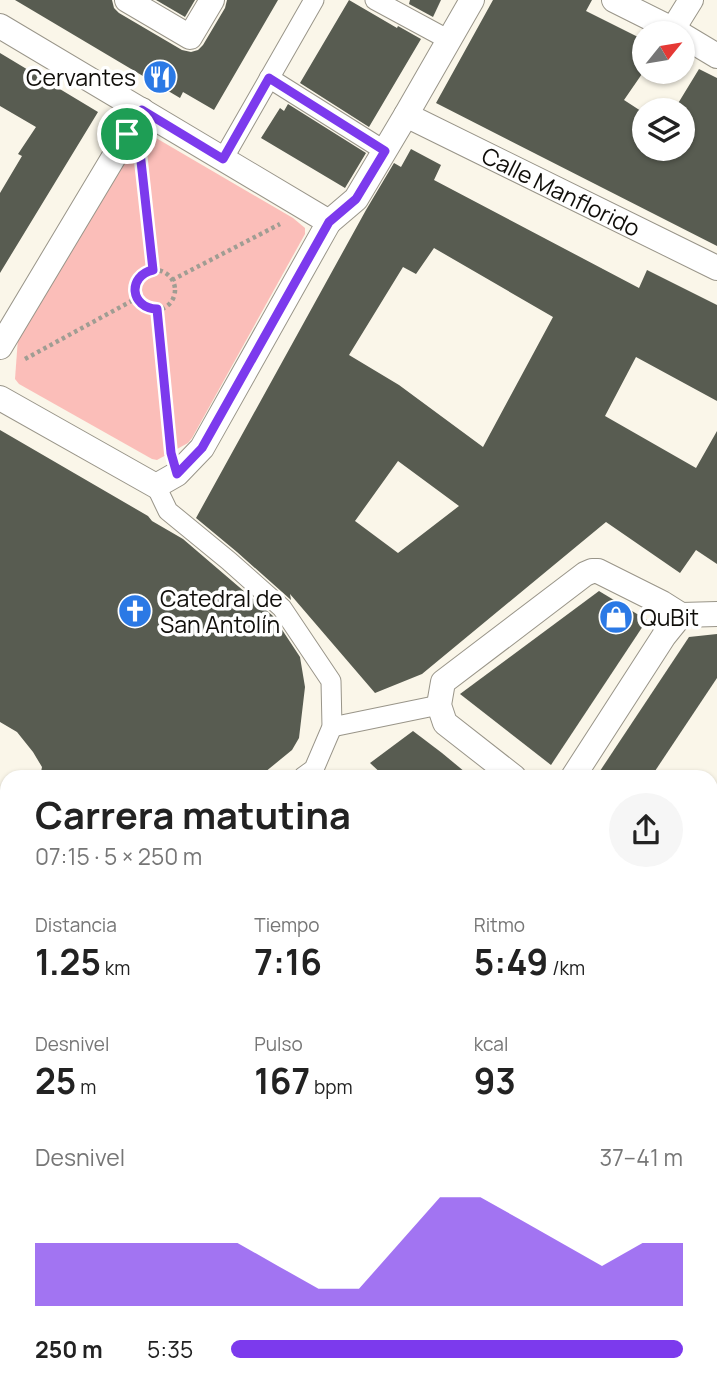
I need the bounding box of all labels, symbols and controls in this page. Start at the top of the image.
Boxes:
north arrow [632,21,695,84]
map controls [632,21,695,161]
restaurant icon: Cervantes [141,58,179,96]
place label: Cervantes [26,61,136,93]
button: layers [632,98,695,161]
pin [97,104,157,164]
icon: arrive [108,115,146,153]
street label: Calle Manflorido [477,139,646,244]
place label: Catedral de San Antolín [160,582,283,640]
church icon: Catedral de San Antolín [116,592,154,630]
shop icon: QuBit [597,598,635,636]
place label: QuBit [640,601,699,633]
text: Carrera matutina [35,788,351,840]
button: share [609,793,683,867]
text: 07:15 · 5 × 250 m [35,840,202,872]
text: Distancia [35,912,117,938]
text: Tiempo [254,912,320,938]
text: Ritmo [474,912,525,938]
text: 1.25 [35,938,101,986]
text: 7:16 [254,938,322,986]
text: 5:49 [474,938,548,986]
text: km [101,955,130,981]
text: /km [548,955,585,981]
text: Desnivel [35,1031,109,1057]
text: Pulso [254,1031,303,1057]
text: kcal [474,1031,508,1057]
text: 25 [35,1057,76,1105]
text: 167 [254,1057,310,1105]
text: 93 [474,1057,516,1105]
text: m [76,1074,96,1100]
text: bpm [310,1074,353,1100]
text: Desnivel [35,1141,125,1173]
text: 37–41 m [600,1141,683,1173]
text: 250 m [35,1333,103,1365]
text: 5:35 [147,1333,193,1365]

